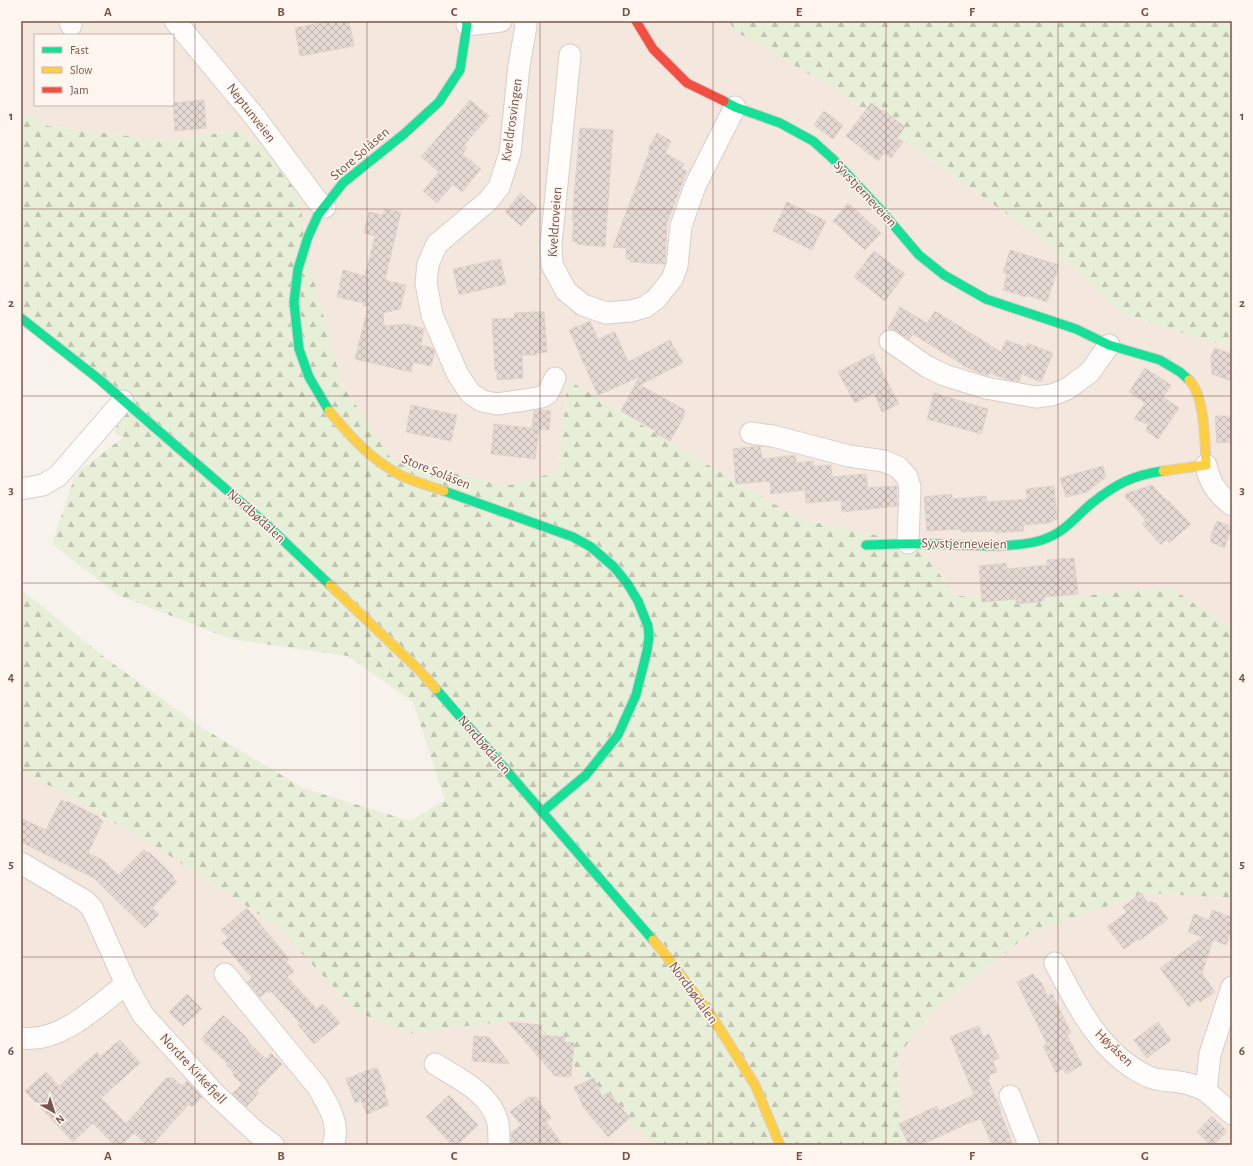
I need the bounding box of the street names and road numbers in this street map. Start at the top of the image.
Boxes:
street label: Kveldrosvingen [499,78,525,162]
street label: Neptunveien [224,81,278,145]
street label: Store Solåsen [328,125,392,183]
street label: Syvstjerneveien [831,158,899,230]
street label: Kveldroveien [546,186,564,258]
street label: Store Solåsen [400,452,472,492]
street label: Nordbødalen [224,486,288,546]
street label: Syvstjerneveien [921,536,1007,552]
street label: Nordbødalen [455,713,513,777]
street label: Nordbødalen [666,959,720,1027]
street label: Høyåsen [1092,1027,1136,1069]
street label: Nordre Kirkefjell [157,1031,229,1107]

